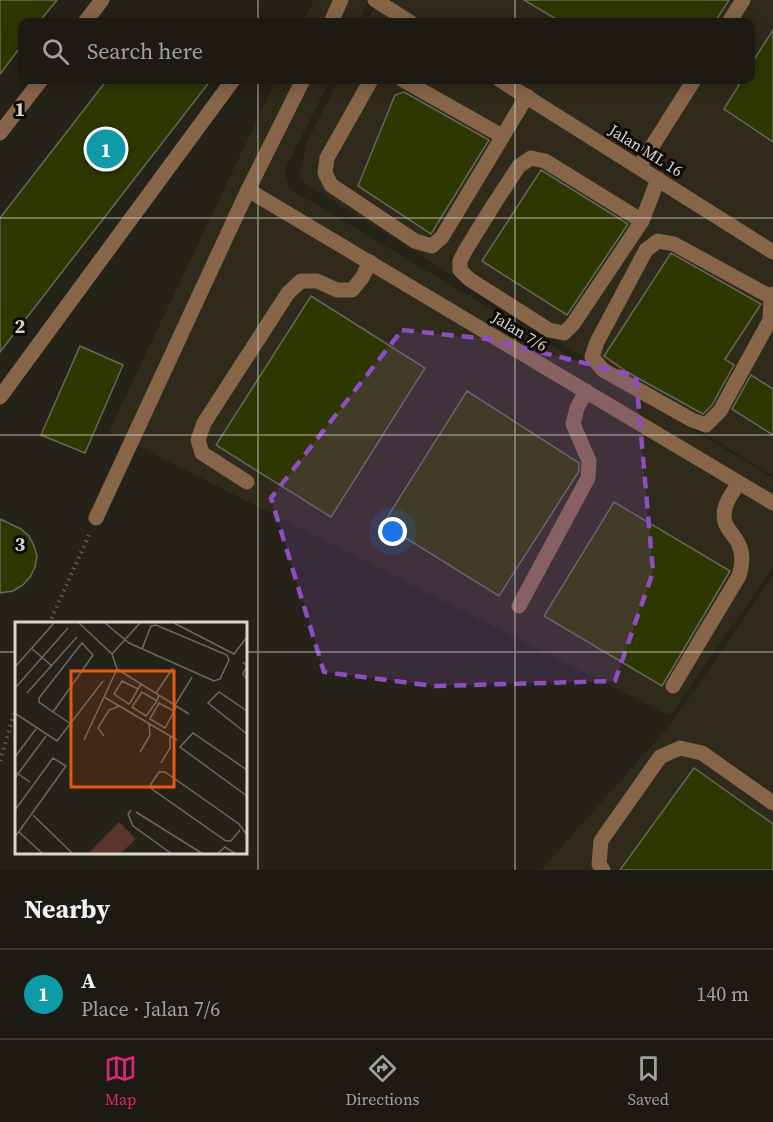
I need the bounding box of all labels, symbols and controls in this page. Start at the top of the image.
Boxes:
search box [18,18,755,84]
icon: search [39,35,72,68]
text: Search here [87,36,203,66]
text: 1 [15,95,25,123]
street label: Jalan ML 16 [604,118,687,181]
pin: 1 [86,126,126,172]
street label: Jalan 7/6 [487,305,552,356]
text: 2 [15,312,26,340]
your location [378,517,407,546]
text: 3 [15,530,26,558]
inset map [15,622,248,855]
text: Nearby [24,891,110,927]
text: A [81,965,96,995]
text: 1 [38,980,49,1008]
text: 140 m [696,980,749,1008]
text: Place · Jalan 7/6 [81,995,220,1023]
tab: Map [104,1052,137,1110]
tab: Directions [345,1052,420,1110]
tab: Saved [628,1052,669,1110]

